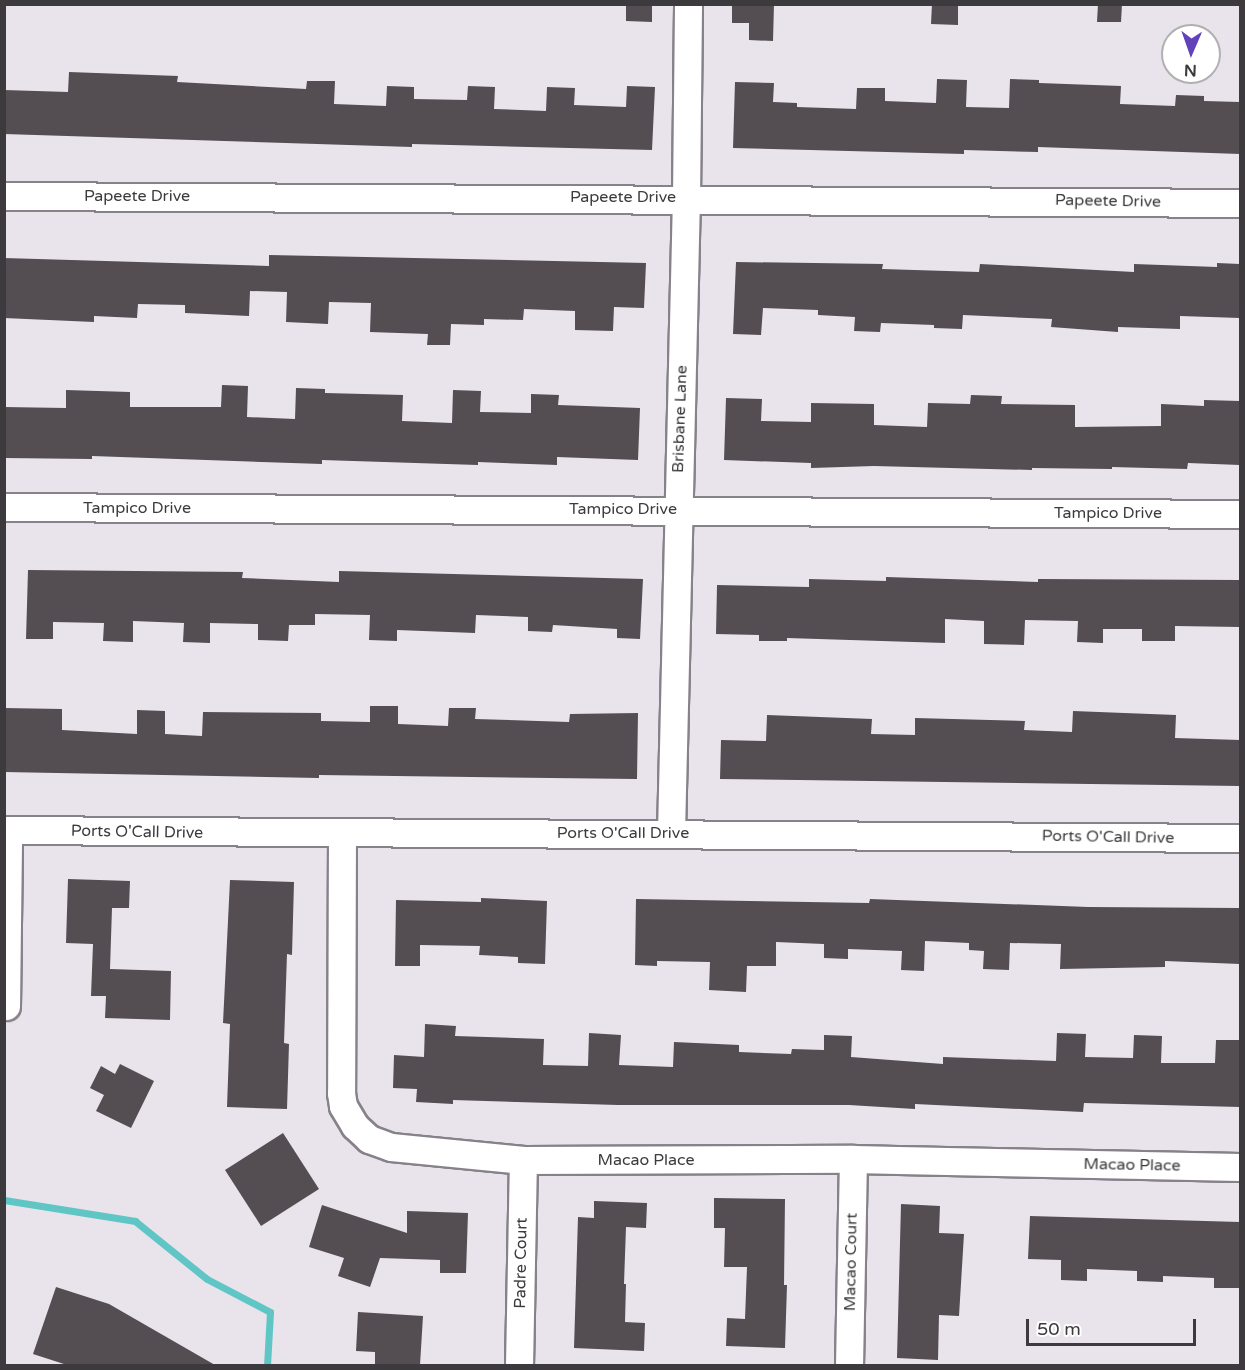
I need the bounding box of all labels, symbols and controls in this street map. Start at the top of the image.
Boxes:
north arrow [1161,24,1221,84]
text: N [1184,60,1197,80]
street label: Papeete Drive [84,186,190,206]
street label: Papeete Drive [570,187,676,207]
street label: Papeete Drive [1055,190,1161,212]
street label: Brisbane Lane [669,365,691,473]
street label: Tampico Drive [83,498,191,518]
street label: Tampico Drive [569,499,677,519]
street label: Tampico Drive [1054,503,1162,523]
street label: Ports O'Call Drive [71,821,203,843]
street label: Ports O'Call Drive [557,823,689,843]
street label: Ports O'Call Drive [1042,826,1174,848]
street label: Macao Place [597,1150,695,1170]
street label: Macao Place [1083,1155,1181,1175]
street label: Macao Court [841,1213,861,1311]
street label: Padre Court [511,1217,531,1309]
scale bar [1029,1307,1198,1345]
text: 50 m [1037,1318,1081,1340]

